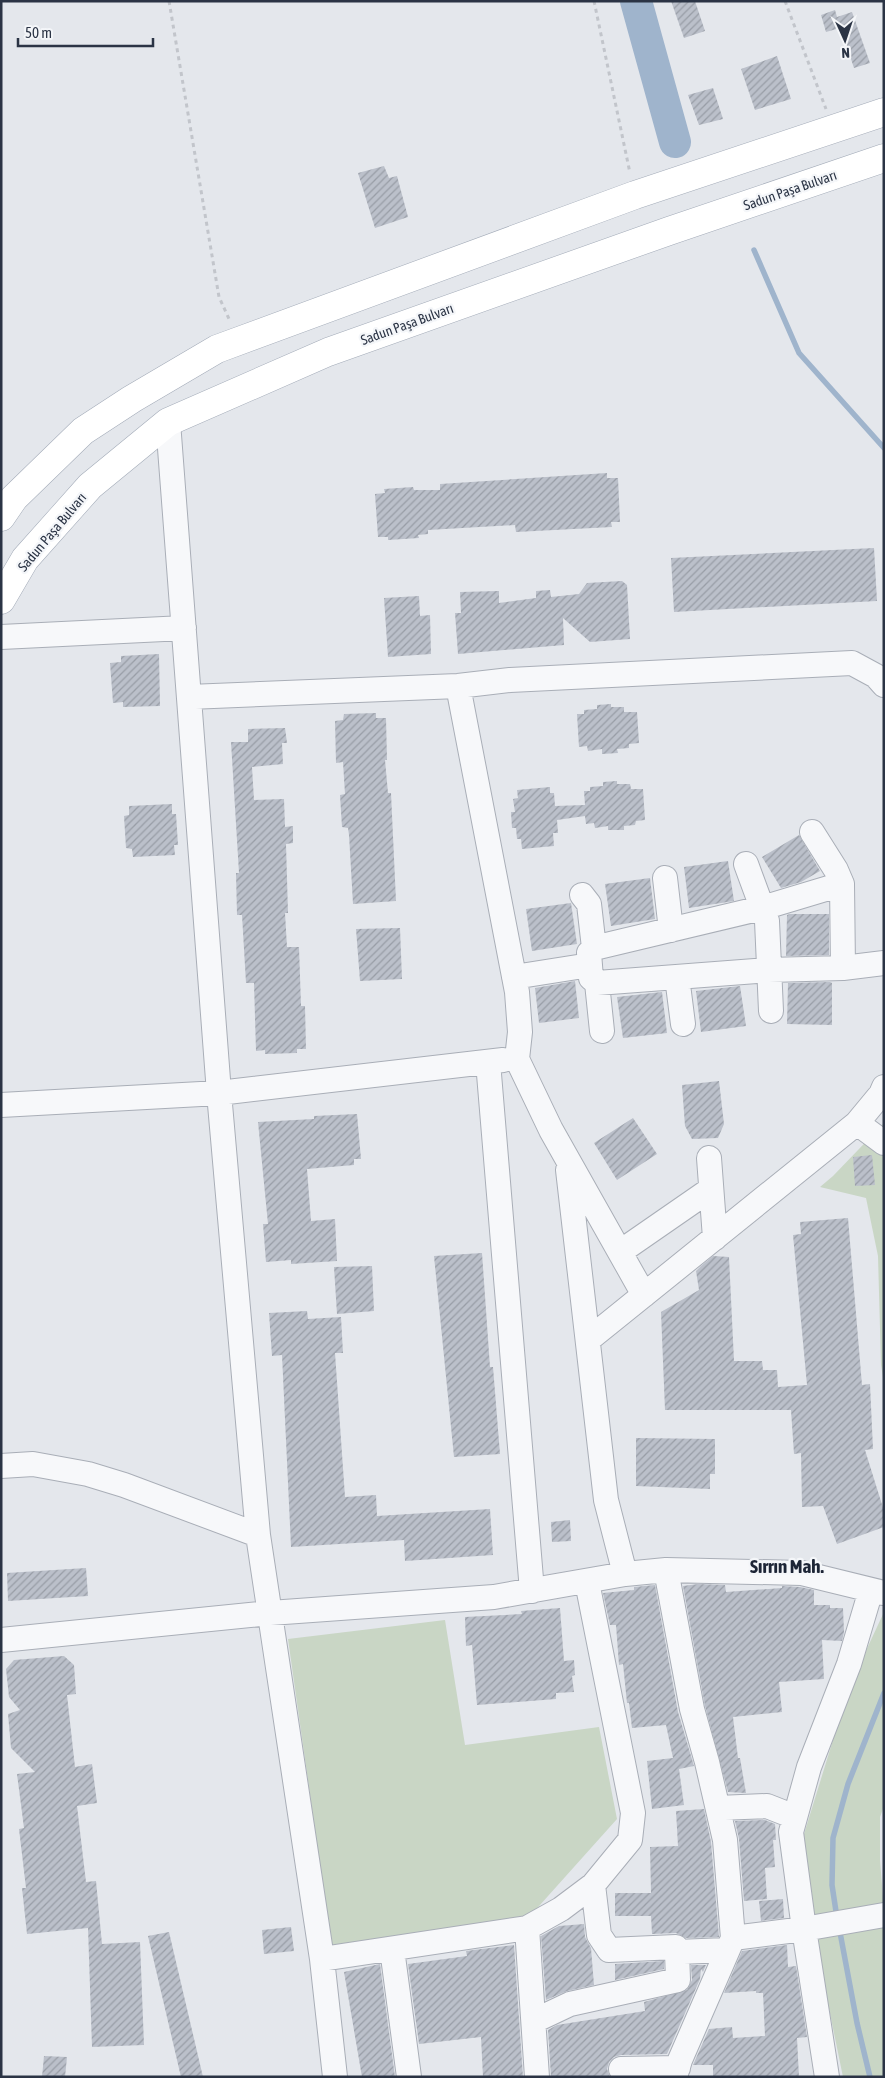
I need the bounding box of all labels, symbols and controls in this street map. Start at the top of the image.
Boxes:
scale bar [18,15,152,47]
north arrow [820,15,870,65]
text: 50 m [25,24,52,41]
text: N [841,45,850,61]
street label: Sadun Paşa Bulvarı [741,167,839,213]
street label: Sadun Paşa Bulvarı [358,300,456,348]
street label: Sadun Paşa Bulvarı [15,490,89,574]
district label: Sırrın Mah. [750,1555,825,1577]

